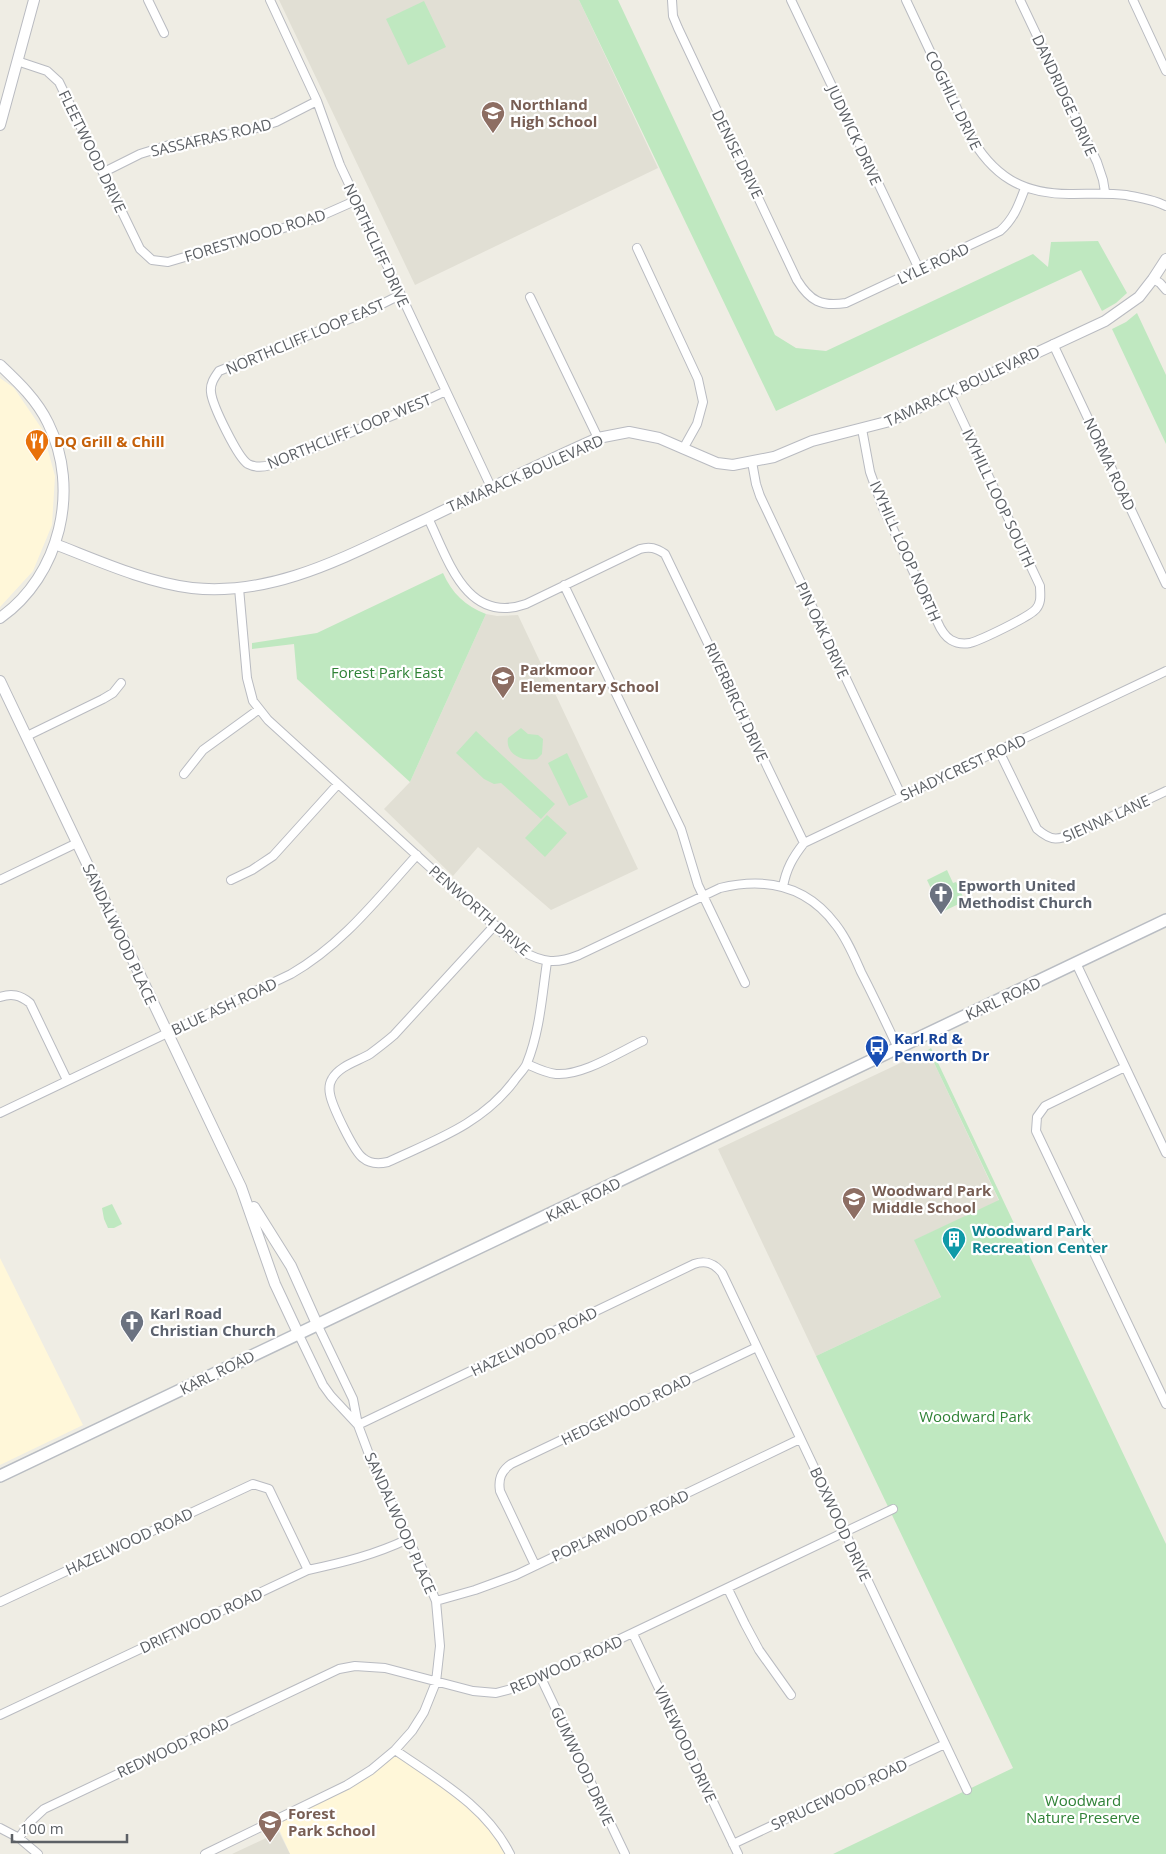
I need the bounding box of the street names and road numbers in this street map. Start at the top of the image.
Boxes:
street label: DANDRIDGE DRIVE [1028,31,1102,159]
street label: COGHILL DRIVE [921,47,987,153]
street label: JUDWICK DRIVE [822,80,887,188]
street label: FLEETWOOD DRIVE [55,86,131,216]
street label: DENISE DRIVE [708,106,768,202]
street label: SASSAFRAS ROAD [149,113,273,161]
street label: NORTHCLIFF DRIVE [340,180,414,310]
street label: FORESTWOOD ROAD [182,204,328,266]
street label: LYLE ROAD [894,238,972,288]
street label: NORTHCLIFF LOOP EAST [222,293,388,379]
street label: TAMARACK BOULEVARD [881,341,1043,431]
street label: NORTHCLIFF LOOP WEST [264,389,435,473]
street label: NORMA ROAD [1080,414,1140,514]
street label: IVYHILL LOOP SOUTH [958,426,1040,570]
street label: TAMARACK BOULEVARD [444,429,606,517]
street label: IVYHILL LOOP NORTH [866,478,946,624]
street label: PIN OAK DRIVE [792,579,854,681]
street label: RIVERBIRCH DRIVE [701,639,773,765]
street label: SHADYCREST ROAD [897,729,1029,805]
street label: SIENNA LANE [1059,790,1153,846]
street label: SANDALWOOD PLACE [79,860,161,1008]
street label: PENWORTH DRIVE [425,860,535,960]
street label: KARL ROAD [962,972,1044,1024]
street label: BLUE ASH ROAD [168,973,280,1039]
street label: KARL ROAD [542,1172,624,1226]
street label: HAZELWOOD ROAD [467,1302,601,1380]
street label: KARL ROAD [176,1345,258,1399]
street label: HEDGEWOOD ROAD [557,1369,695,1449]
street label: SANDALWOOD PLACE [361,1449,441,1597]
street label: BOXWOOD DRIVE [806,1464,876,1584]
street label: POPLARWOOD ROAD [548,1484,692,1566]
street label: HAZELWOOD ROAD [62,1503,196,1579]
street label: DRIFTWOOD ROAD [136,1583,266,1657]
street label: REDWOOD ROAD [506,1630,626,1698]
street label: VINEWOOD DRIVE [650,1683,722,1805]
street label: GUMWOOD DRIVE [547,1703,619,1829]
street label: REDWOOD ROAD [114,1712,232,1782]
street label: SPRUCEWOOD ROAD [767,1754,911,1834]

